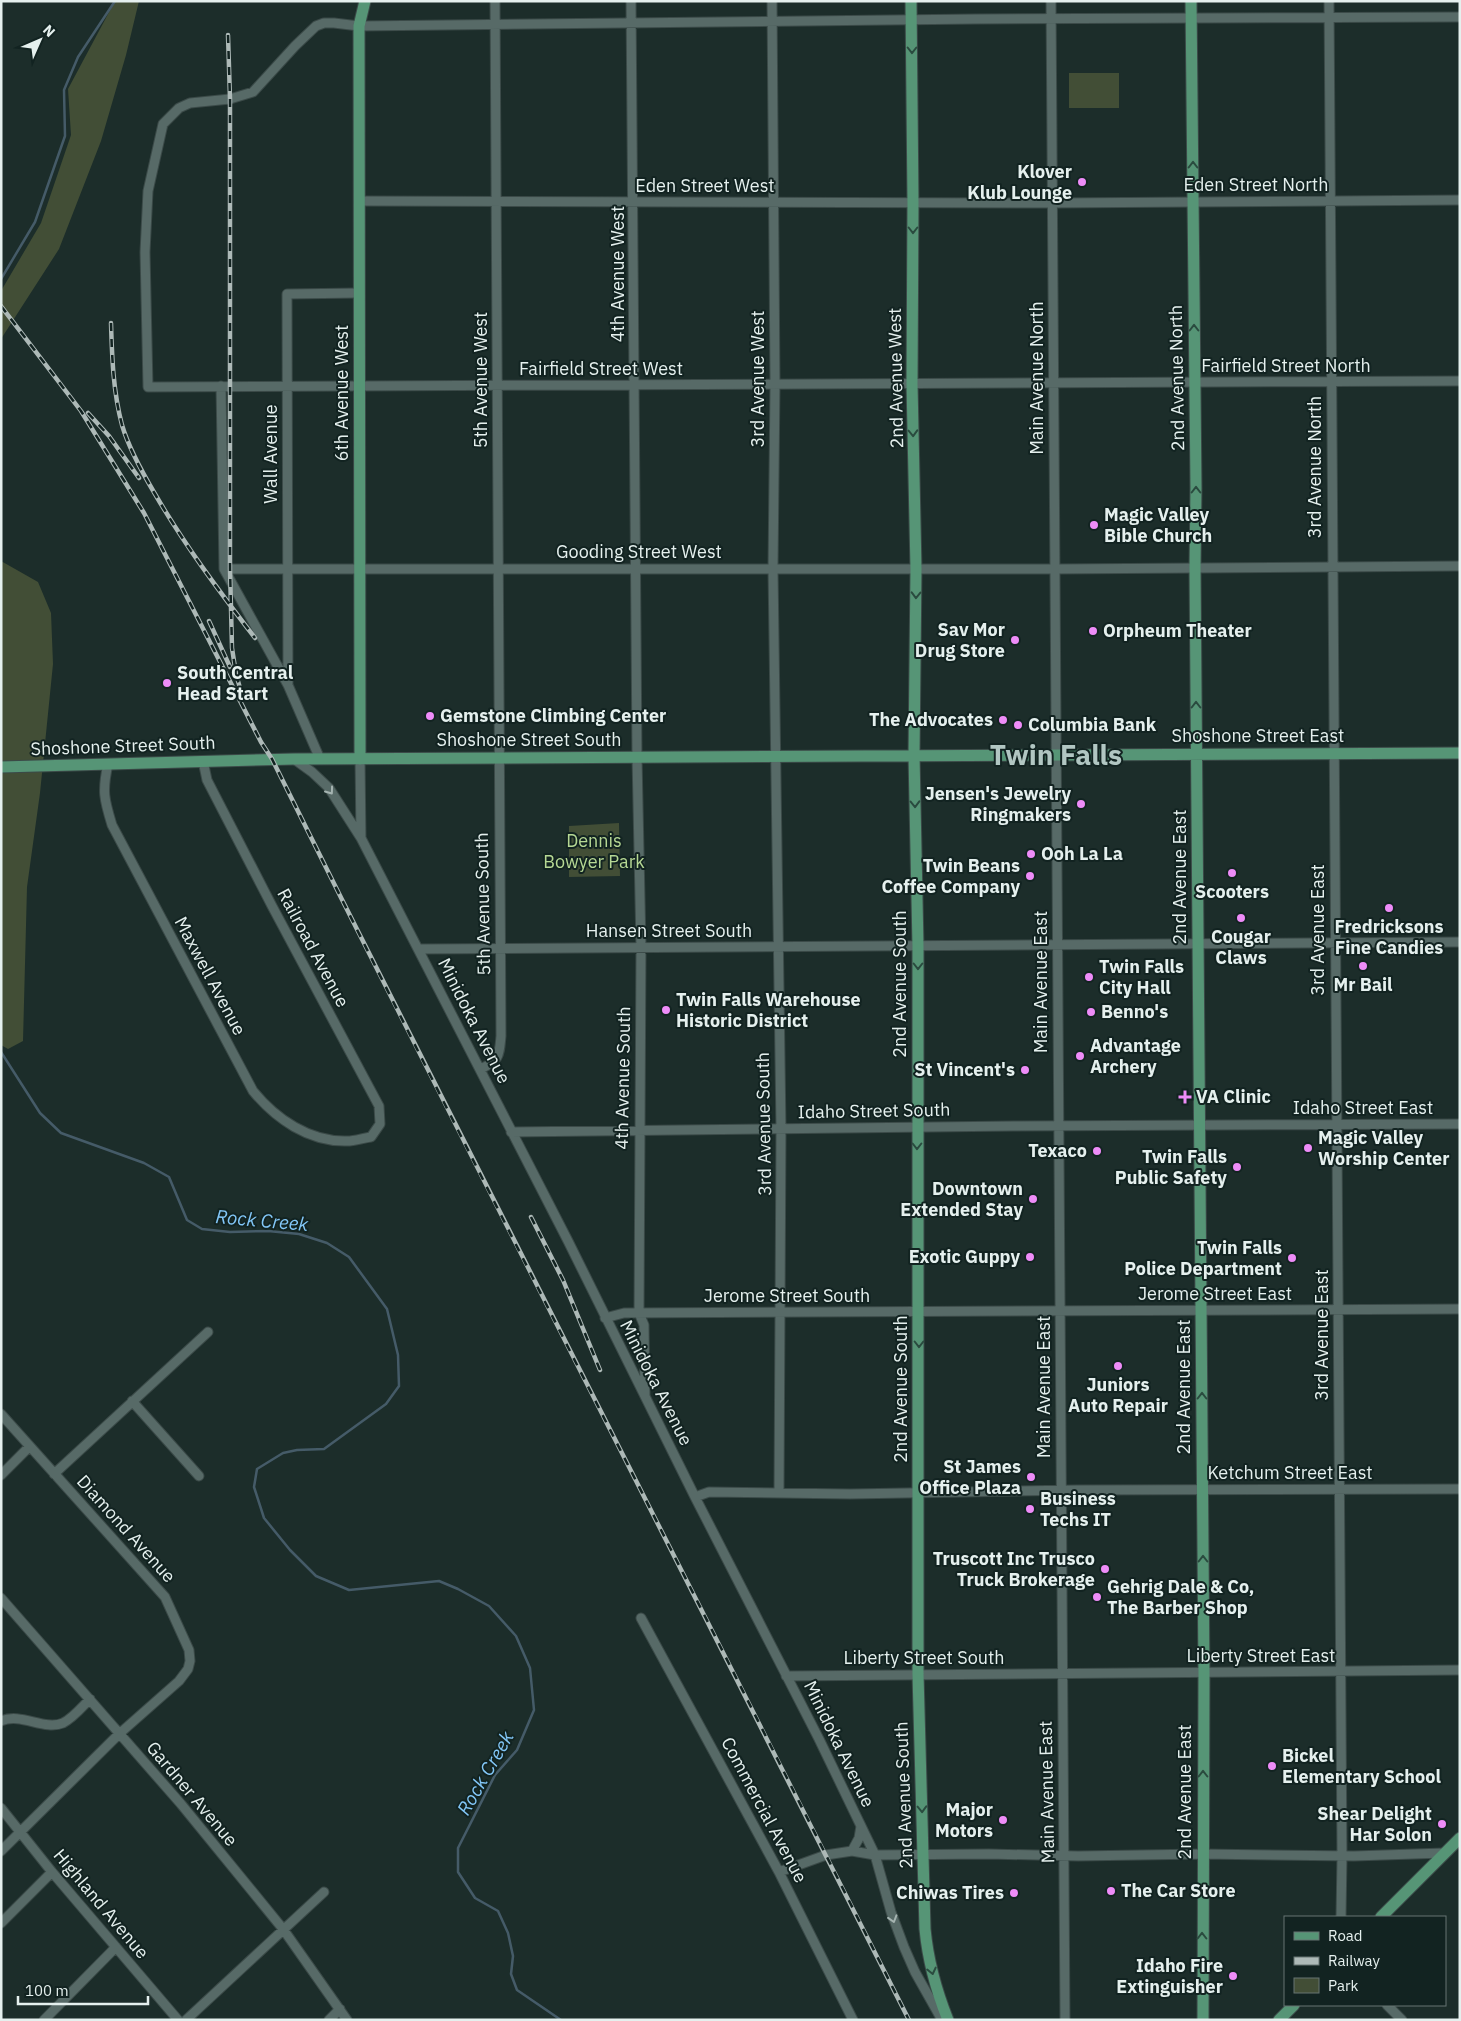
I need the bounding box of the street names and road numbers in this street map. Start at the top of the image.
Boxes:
street label: Eden Street North [1184,173,1328,196]
street label: Eden Street West [635,174,775,197]
street label: 4th Avenue West [606,206,629,342]
street label: Main Avenue North [1025,301,1048,455]
street label: 2nd Avenue North [1164,305,1189,451]
street label: 2nd Avenue West [883,307,908,449]
street label: 3rd Avenue West [746,311,769,447]
street label: 5th Avenue West [469,312,492,448]
street label: 6th Avenue West [330,325,353,461]
street label: Fairfield Street North [1201,354,1371,377]
street label: Fairfield Street West [519,357,683,380]
street label: 3rd Avenue North [1303,396,1326,538]
street label: Wall Avenue [259,404,282,504]
street label: Gooding Street West [556,540,722,563]
street label: Shoshone Street East [1172,724,1344,747]
street label: Shoshone Street South [436,728,622,751]
street label: Shoshone Street South [30,731,216,760]
street label: 2nd Avenue East [1168,809,1191,945]
street label: 5th Avenue South [470,832,495,976]
street label: 3rd Avenue East [1306,864,1329,996]
street label: Railroad Avenue [272,884,354,1011]
street label: 2nd Avenue South [888,910,911,1058]
street label: Main Avenue East [1029,911,1052,1053]
street label: Maxwell Avenue [170,913,251,1039]
street label: Hansen Street South [586,919,752,942]
street label: Minidoka Avenue [433,954,516,1087]
street label: 4th Avenue South [610,1006,635,1150]
street label: 3rd Avenue South [751,1052,776,1196]
street label: Idaho Street East [1293,1096,1433,1119]
street label: Idaho Street South [797,1098,951,1123]
street label: 3rd Avenue East [1310,1269,1333,1401]
street label: Jerome Street East [1138,1282,1292,1305]
street label: Jerome Street South [704,1284,870,1307]
street label: 2nd Avenue South [889,1315,912,1463]
street label: Minidoka Avenue [615,1316,698,1449]
street label: Main Avenue East [1032,1316,1055,1458]
street label: 2nd Avenue East [1172,1319,1195,1455]
street label: Ketchum Street East [1207,1461,1373,1484]
street label: Diamond Avenue [72,1470,181,1587]
street label: Liberty Street East [1187,1644,1335,1667]
street label: Liberty Street South [844,1646,1005,1669]
street label: Minidoka Avenue [799,1677,880,1811]
street label: 2nd Avenue South [889,1721,918,1869]
street label: Main Avenue East [1034,1721,1059,1864]
street label: 2nd Avenue East [1173,1724,1196,1860]
street label: Commercial Avenue [716,1733,813,1887]
street label: Gardner Avenue [142,1736,243,1851]
street label: Highland Avenue [49,1844,154,1963]

